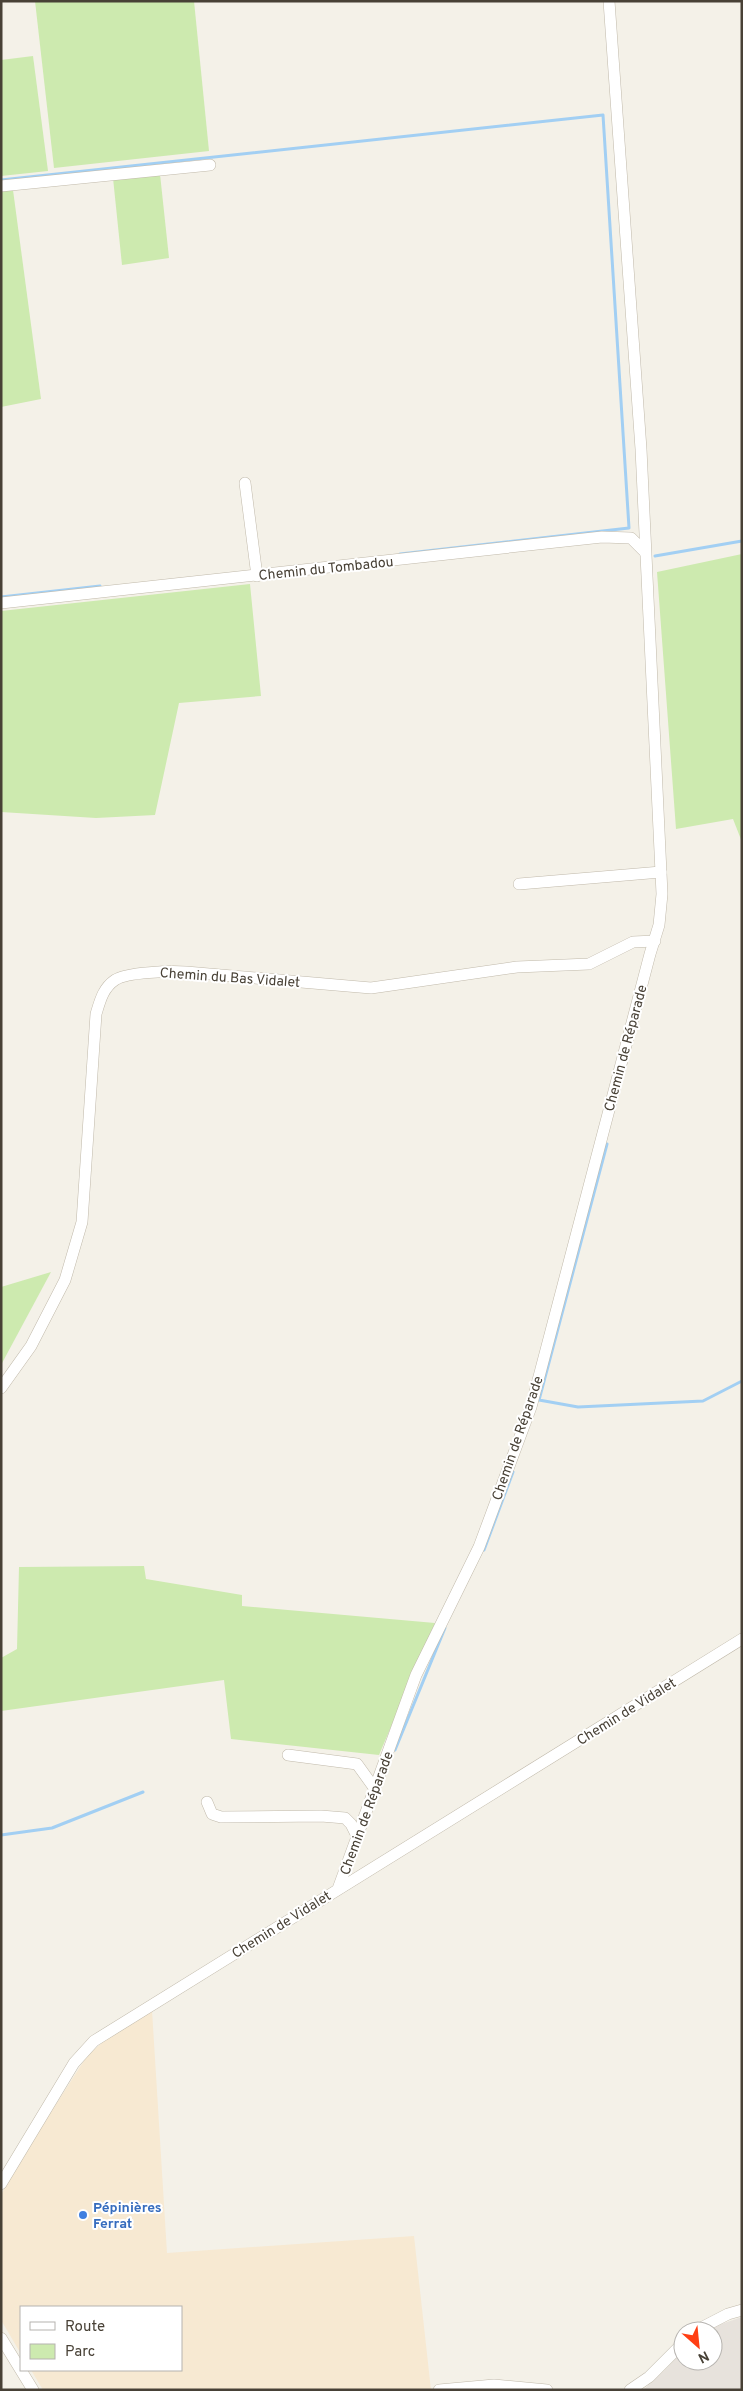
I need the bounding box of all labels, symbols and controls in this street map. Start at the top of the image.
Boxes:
street label: Chemin du Tombadou [258,554,394,585]
street label: Chemin du Bas Vidalet [159,965,301,992]
street label: Chemin de Réparade [601,983,652,1114]
street label: Chemin de Réparade [489,1374,548,1503]
street label: Chemin de Vidalet [574,1675,680,1750]
street label: Chemin de Réparade [337,1749,398,1878]
street label: Chemin de Vidalet [229,1888,335,1963]
place label: Pépinières Ferrat [93,2200,162,2233]
marker: Pépinières Ferrat [77,2209,89,2221]
legend [20,2306,182,2371]
text: Route [65,2318,105,2337]
north arrow [673,2321,723,2371]
text: Parc [65,2343,95,2362]
text: N [695,2346,712,2366]

